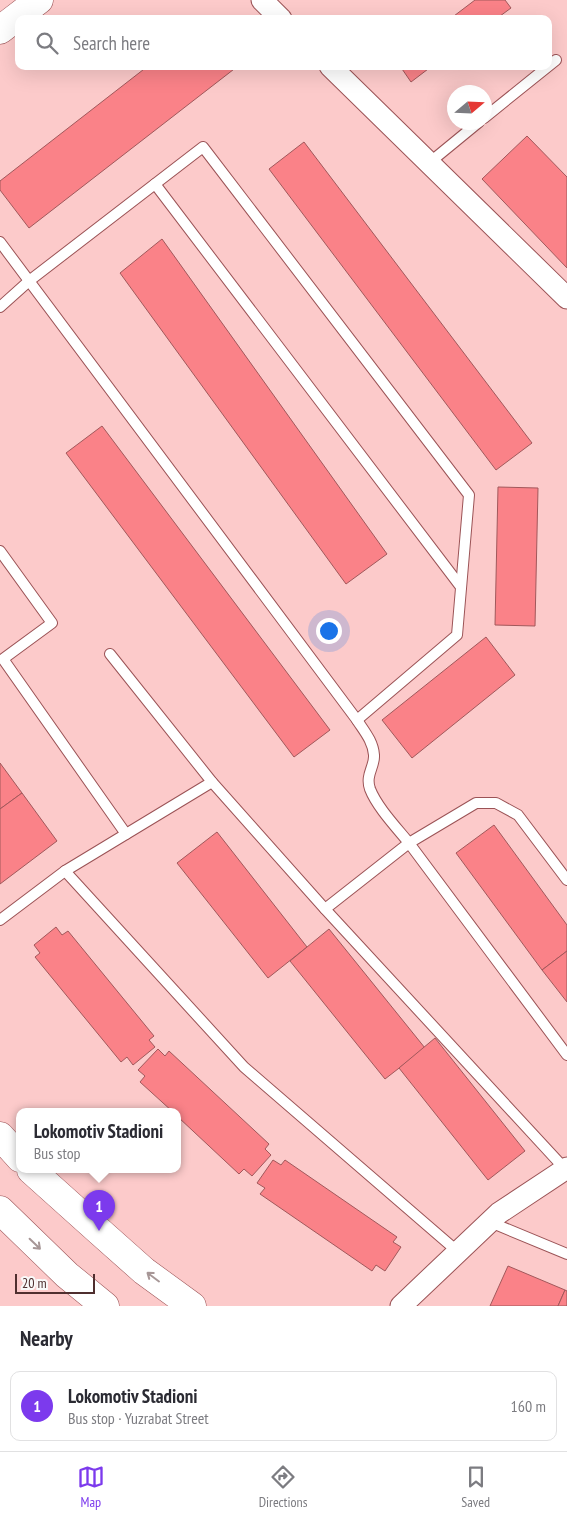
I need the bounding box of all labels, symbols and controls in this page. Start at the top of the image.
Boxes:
search box [15,15,552,70]
icon: search [33,29,61,57]
text: Search here [73,31,150,55]
north arrow [447,85,492,130]
your location [316,618,342,644]
popup [16,1108,181,1173]
text: Lokomotiv Stadioni [34,1119,163,1143]
text: Bus stop [34,1143,81,1163]
pin: 1 [83,1190,115,1231]
one-way arrow [29,1238,41,1250]
scale bar [15,1271,95,1294]
one-way arrow [146,1272,160,1282]
text: 20 m [22,1274,47,1292]
text: Nearby [20,1325,73,1352]
text: Lokomotiv Stadioni [68,1384,198,1408]
text: 1 [33,1396,41,1416]
text: 160 m [511,1396,546,1416]
text: Bus stop · Yuzrabat Street [68,1408,209,1428]
tab: Map [77,1463,105,1511]
tab: Directions [259,1463,307,1511]
tab: Saved [461,1463,490,1511]

